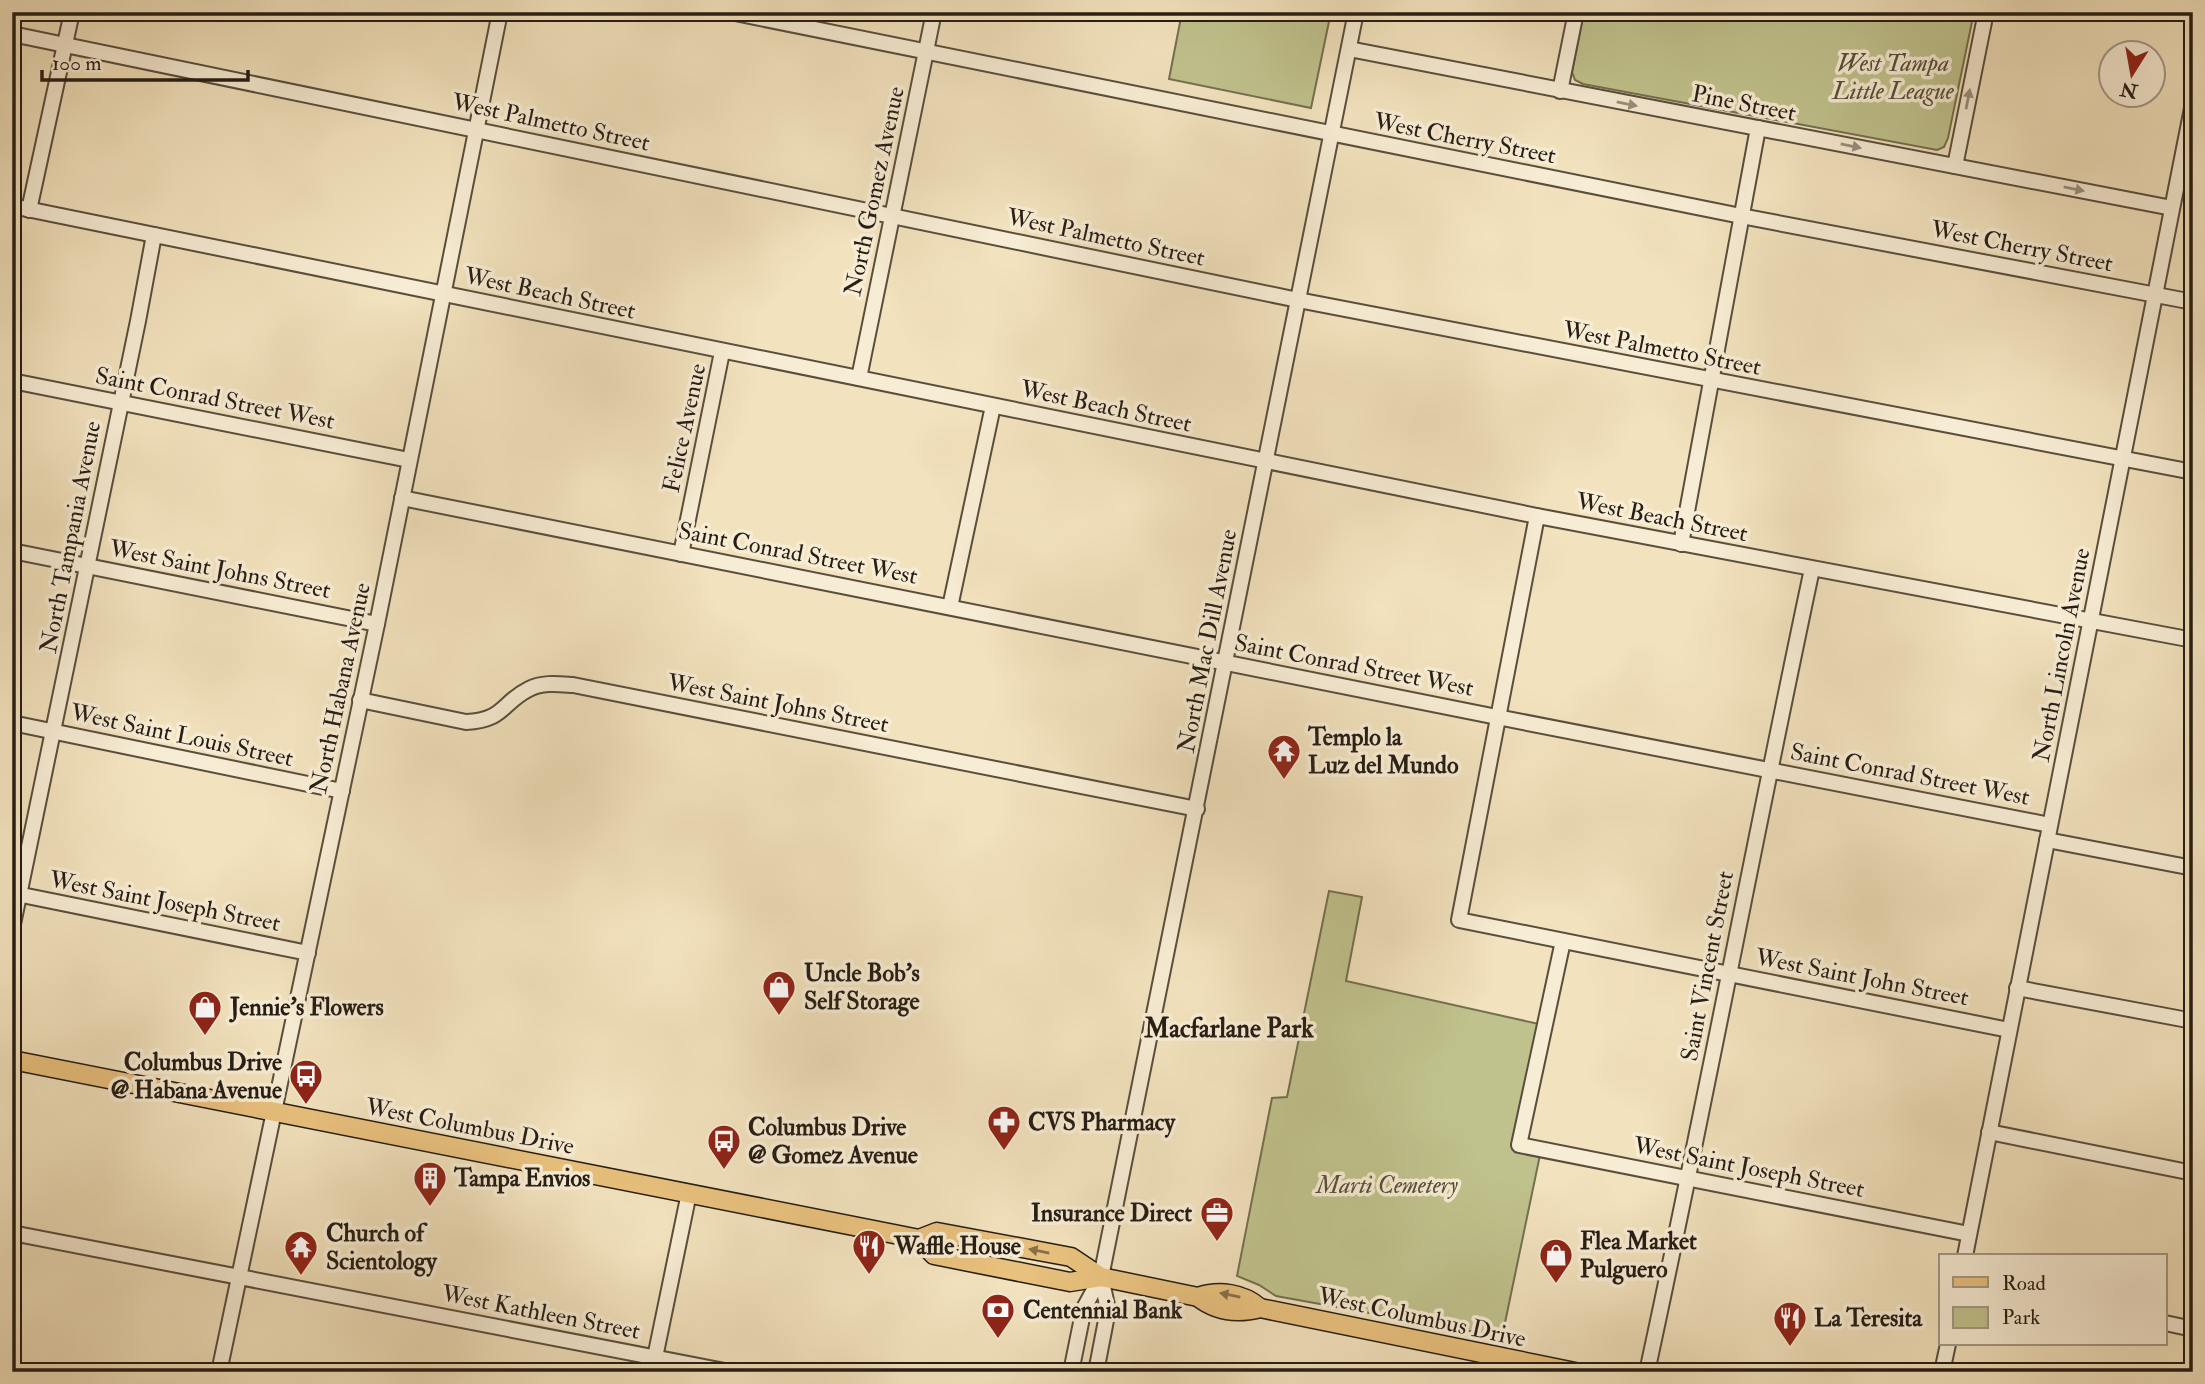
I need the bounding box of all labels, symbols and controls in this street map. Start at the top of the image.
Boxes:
scale bar [42,38,248,82]
north arrow [2096,38,2166,108]
park label: West Tampa Little League [1831,48,1955,107]
text: 100 m [52,50,102,77]
text: N [2117,76,2141,103]
street label: Pine Street [1689,78,1799,129]
street label: North Gomez Avenue [837,84,912,299]
street label: West Palmetto Street [448,86,653,159]
one-way arrow [1963,88,1974,110]
one-way arrow [1617,99,1639,110]
street label: West Cherry Street [1370,105,1559,171]
one-way arrow [1840,141,1862,152]
one-way arrow [2063,184,2085,195]
street label: West Palmetto Street [1003,201,1208,274]
street label: West Cherry Street [1927,213,2116,279]
street label: West Beach Street [461,260,639,327]
street label: West Palmetto Street [1559,314,1764,383]
street label: Saint Conrad Street West [93,360,337,437]
street label: Felice Avenue [656,361,713,495]
street label: West Beach Street [1017,373,1195,440]
street label: North Tampania Avenue [33,419,108,656]
street label: West Beach Street [1572,485,1751,549]
street label: Saint Conrad Street West [676,515,920,592]
street label: North Mac Dill Avenue [1171,527,1244,756]
street label: West Saint Johns Street [106,533,333,606]
street label: North Lincoln Avenue [2026,546,2097,765]
street label: North Habana Avenue [303,580,378,796]
street label: Saint Conrad Street West [1232,627,1476,704]
street label: West Saint Johns Street [664,667,891,740]
street label: West Saint Louis Street [67,697,296,774]
place label: Templo la Luz del Mundo [1307,722,1459,781]
temple icon: Templo la Luz del Mundo [1265,732,1303,781]
street label: Saint Conrad Street West [1788,736,2032,813]
street label: West Saint Joseph Street [46,864,283,939]
street label: Saint Vincent Street [1674,868,1741,1064]
street label: West Saint John Street [1752,941,1971,1013]
place label: Uncle Bob's Self Storage [804,958,920,1017]
shop icon: Uncle Bob's Self Storage [760,968,798,1017]
shop icon: Jennie's Flowers [186,988,224,1037]
place label: Jennie's Flowers [229,992,384,1023]
district label: Macfarlane Park [1143,1013,1314,1045]
place label: Columbus Drive @ Habana Avenue [111,1047,282,1106]
bus stop icon: Columbus Drive @ Habana Avenue [287,1057,325,1106]
street label: West Columbus Drive [362,1091,577,1162]
pharmacy icon: CVS Pharmacy [985,1103,1023,1152]
place label: CVS Pharmacy [1028,1107,1176,1138]
place label: Columbus Drive @ Gomez Avenue [748,1112,918,1171]
bus stop icon: Columbus Drive @ Gomez Avenue [705,1122,743,1171]
street label: West Saint Joseph Street [1630,1130,1867,1205]
building icon: Tampa Envios [411,1159,449,1208]
place label: Tampa Envios [453,1163,590,1194]
park label: Marti Cemetery [1314,1170,1459,1201]
office icon: Insurance Direct [1198,1194,1236,1243]
place label: Insurance Direct [1031,1198,1192,1229]
place label: Church of Scientology [326,1218,438,1277]
place label: Flea Market Pulguero [1580,1226,1697,1285]
restaurant icon: Waffle House [850,1227,888,1276]
temple icon: Church of Scientology [282,1228,320,1277]
place label: Waffle House [893,1231,1021,1262]
shop icon: Flea Market Pulguero [1537,1236,1575,1285]
one-way arrow [1028,1245,1050,1256]
legend [1939,1254,2166,1346]
text: Road [2002,1270,2047,1297]
street label: West Kathleen Street [438,1278,643,1347]
street label: West Columbus Drive [1314,1280,1529,1355]
one-way arrow [1219,1289,1241,1300]
bank icon: Centennial Bank [979,1291,1017,1340]
place label: Centennial Bank [1023,1295,1183,1326]
restaurant icon: La Teresita [1771,1299,1809,1348]
place label: La Teresita [1814,1303,1923,1334]
text: Park [2002,1304,2040,1331]

